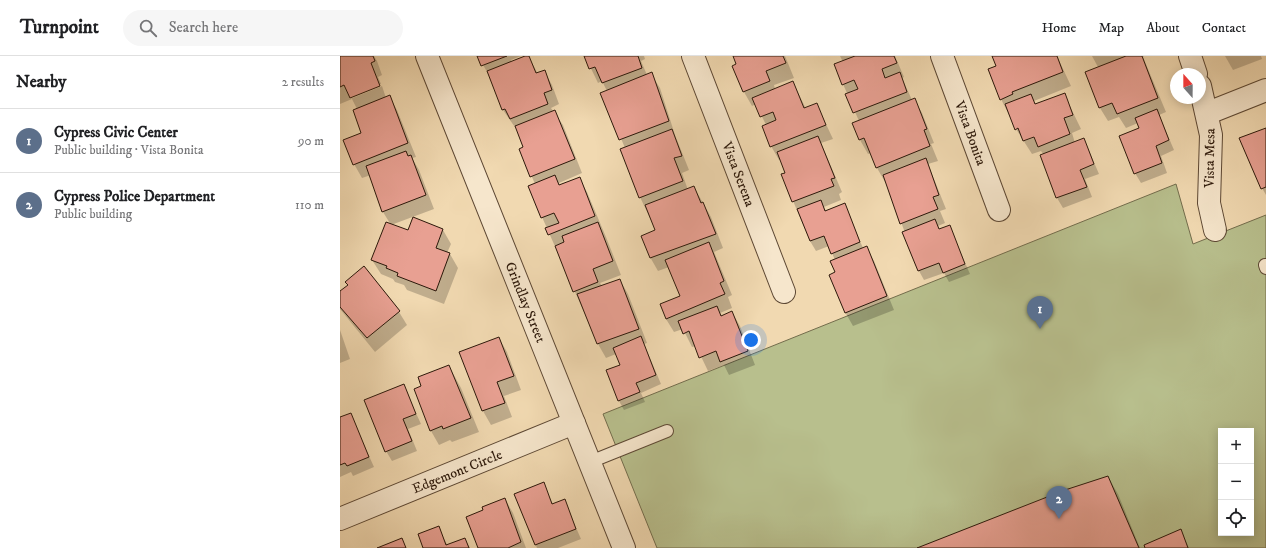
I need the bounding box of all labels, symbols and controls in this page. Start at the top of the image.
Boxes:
search box [123,10,403,46]
text: Turnpoint [20,16,99,39]
icon: search [137,17,159,39]
text: Search here [169,18,238,37]
text: Home [1042,19,1076,37]
text: Map [1098,19,1124,37]
text: About [1146,19,1180,37]
text: Contact [1202,19,1246,37]
north arrow [1170,68,1206,104]
text: Nearby [16,71,66,93]
text: 2 results [282,74,324,90]
street label: Vista Bonita [950,98,990,168]
text: Cypress Civic Center [54,123,178,142]
street label: Vista Mesa [1200,128,1220,189]
text: 1 [27,133,31,149]
text: 90 m [298,133,324,149]
street label: Vista Serena [717,139,759,209]
text: Public building · Vista Bonita [54,142,203,158]
text: Cypress Police Department [54,187,215,206]
text: 2 [26,197,32,213]
text: 110 m [295,197,324,213]
text: Public building [54,206,132,222]
street label: Grindlay Street [501,259,550,346]
pin: 1 [1027,296,1053,329]
your location [741,330,761,350]
map controls [1218,428,1254,536]
button: + [1218,428,1254,464]
street label: Edgemont Circle [410,446,505,498]
button: − [1218,464,1254,500]
pin: 2 [1046,486,1072,519]
button: locate [1218,500,1254,536]

